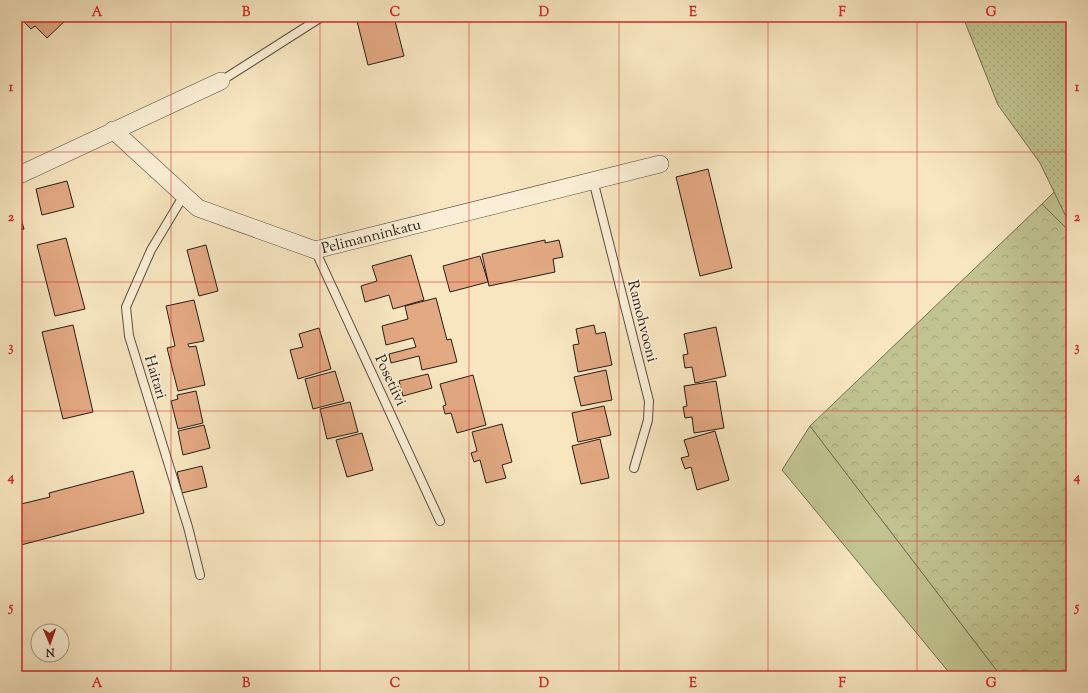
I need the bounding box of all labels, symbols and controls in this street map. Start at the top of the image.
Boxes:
text: A [92,4,103,22]
text: B [242,4,251,22]
text: C [390,4,400,22]
text: D [539,4,549,22]
text: E [689,4,697,22]
text: F [838,4,846,22]
text: G [986,4,997,22]
text: 1 [9,79,14,97]
text: 1 [1075,79,1080,97]
text: 2 [8,209,15,227]
text: 2 [1074,209,1081,227]
street label: Pelimanninkatu [319,215,424,260]
street label: Ramohvooni [621,278,662,364]
text: 3 [8,339,14,357]
text: 3 [1074,339,1080,357]
street label: Posetiivi [369,351,411,410]
street label: Haitari [138,353,171,402]
text: 4 [7,469,15,487]
text: 4 [1073,469,1081,487]
text: 5 [8,599,14,617]
text: 5 [1074,599,1080,617]
north arrow [30,623,70,663]
text: N [45,644,56,660]
text: A [92,675,103,693]
text: B [242,675,251,693]
text: C [390,675,400,693]
text: D [539,675,549,693]
text: E [689,675,697,693]
text: F [838,675,846,693]
text: G [986,675,997,693]

